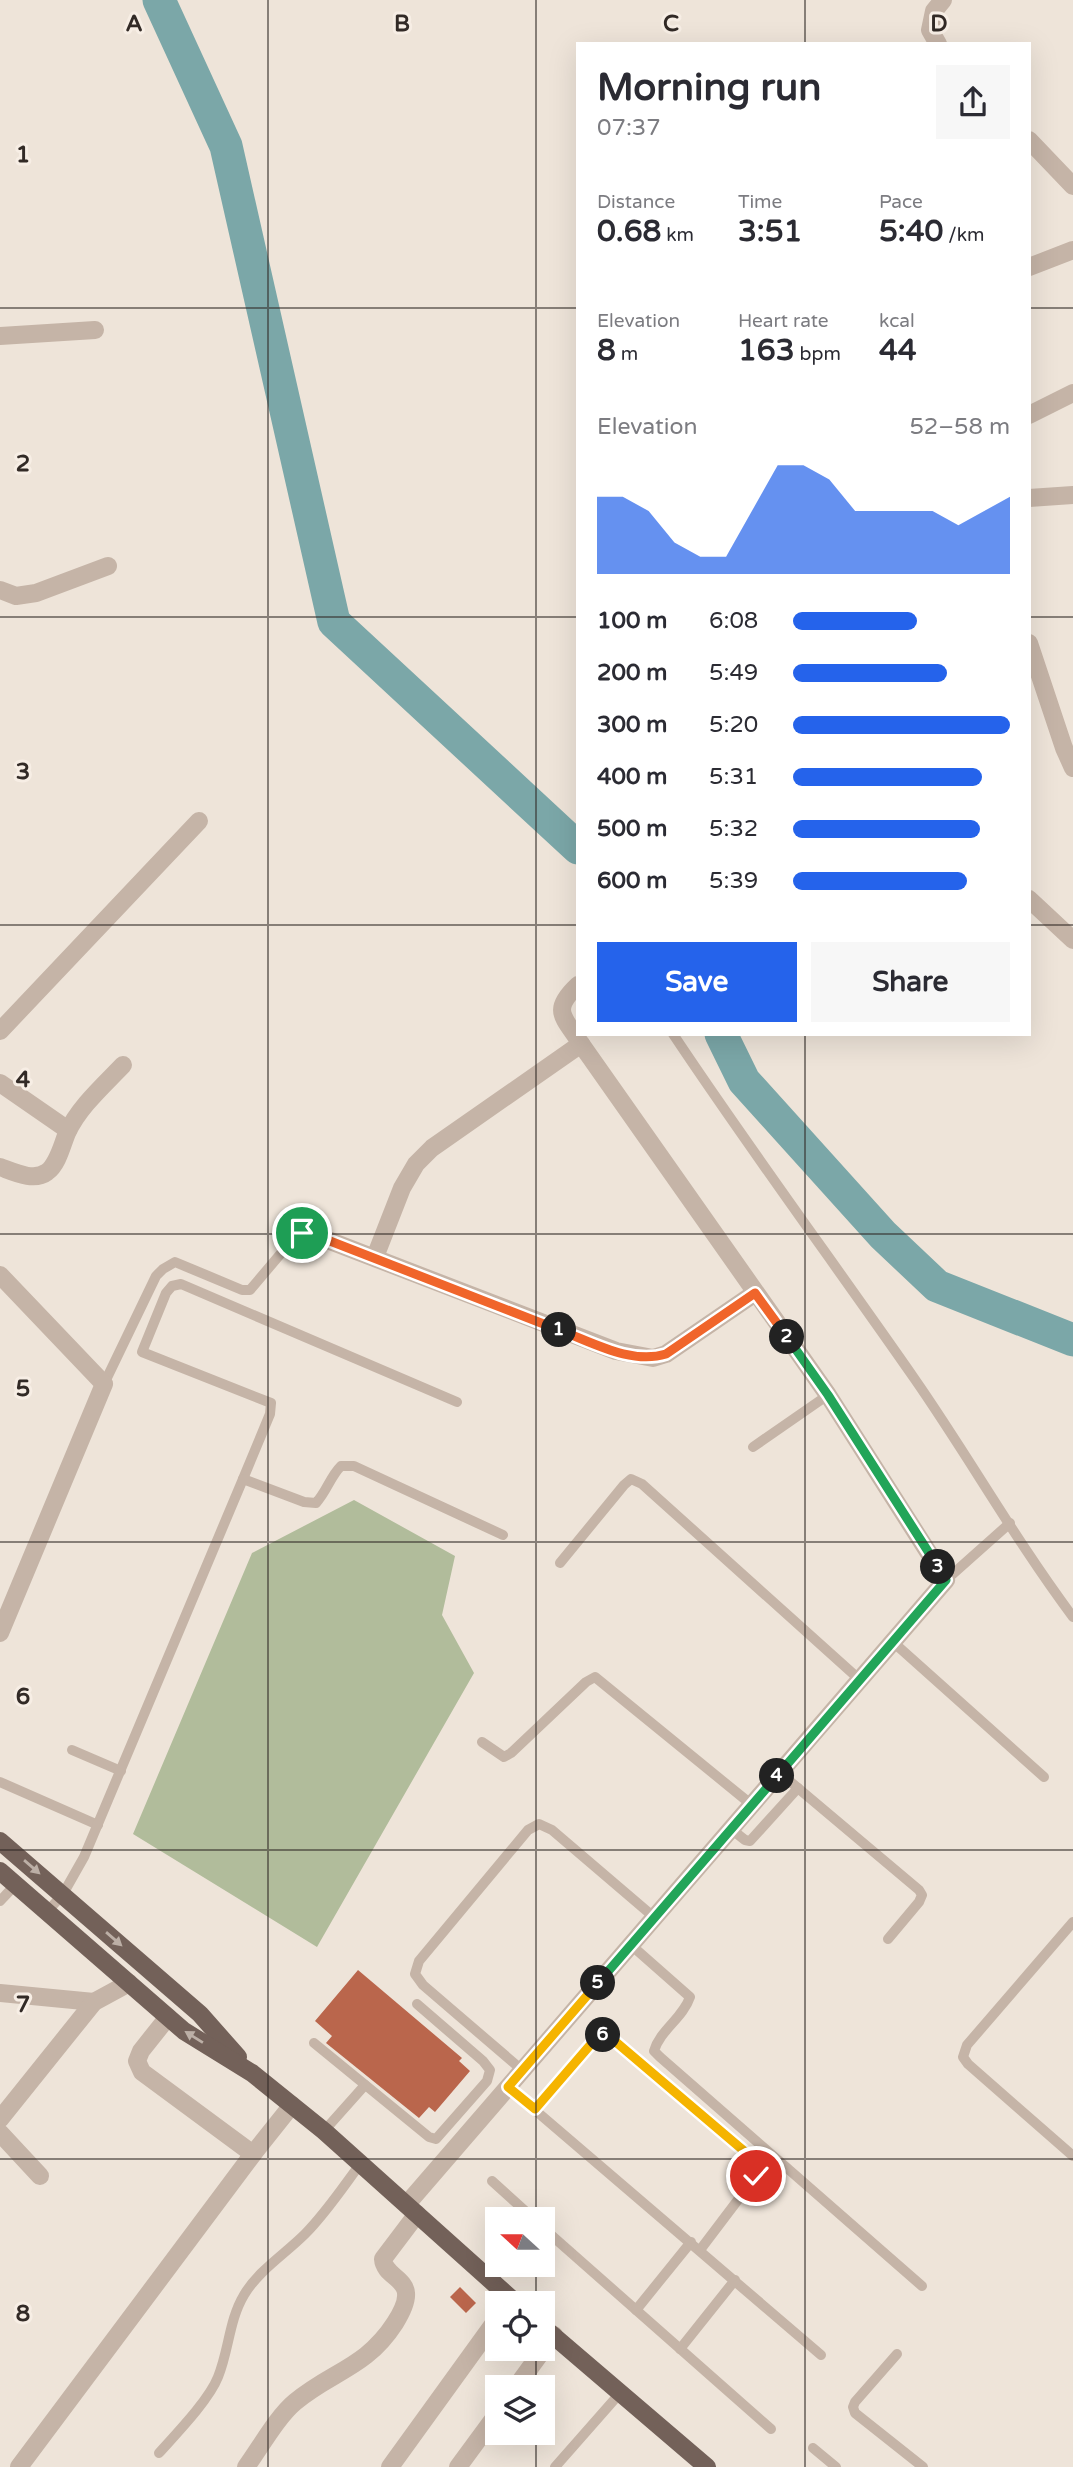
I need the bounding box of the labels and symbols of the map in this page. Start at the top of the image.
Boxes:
text: A [125,10,143,38]
text: B [394,10,410,38]
text: C [663,10,679,38]
text: D [930,10,948,38]
text: 1 [16,141,30,169]
text: 2 [16,450,30,478]
text: 3 [16,758,30,786]
text: 4 [16,1066,31,1094]
pin [272,1203,332,1263]
pin: 1 [542,1312,576,1348]
pin: 2 [770,1320,804,1354]
text: 5 [16,1375,30,1403]
pin: 3 [920,1550,956,1584]
text: 6 [16,1683,30,1711]
pin: 4 [760,1758,794,1794]
one-way arrow [23,1859,40,1874]
one-way arrow [105,1931,123,1947]
pin: 5 [580,1966,616,2000]
text: 7 [16,1991,30,2019]
pin: 6 [586,2018,620,2052]
one-way arrow [184,2030,203,2043]
pin [726,2146,786,2206]
north arrow [485,2207,555,2277]
text: 8 [16,2300,30,2328]

